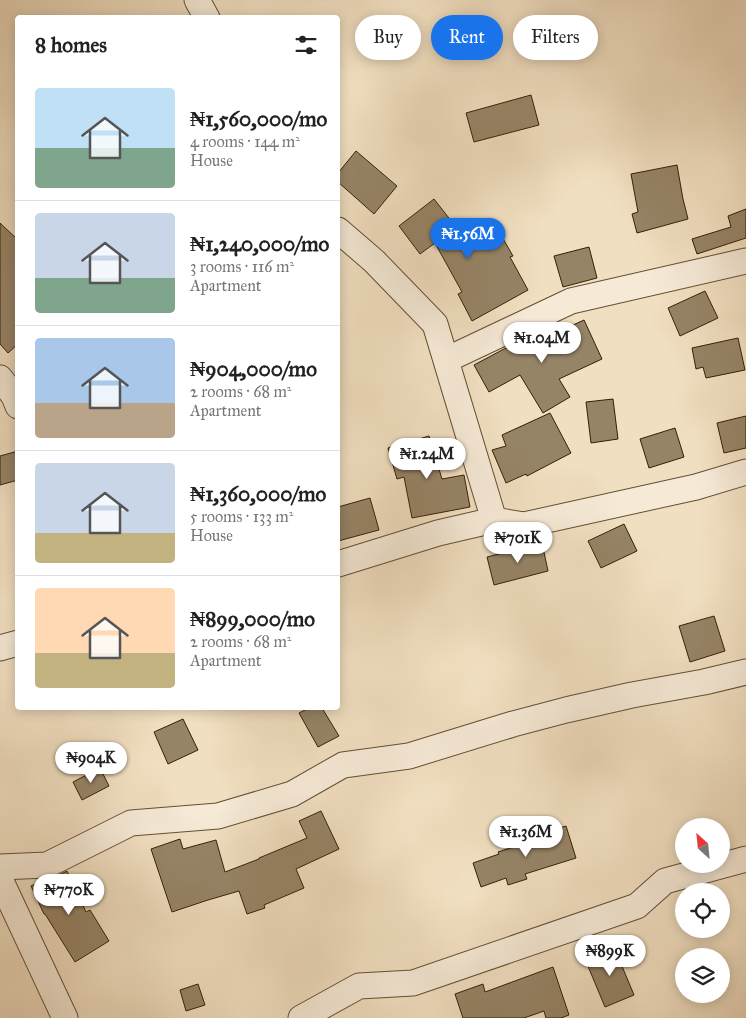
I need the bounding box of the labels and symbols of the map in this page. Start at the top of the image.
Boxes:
pin: ₦1.56M [427,218,509,260]
pin: ₦1.04M [501,322,583,364]
pin: ₦1.24M [386,438,468,480]
pin: ₦701K [483,522,553,564]
pin: ₦904K [56,742,126,784]
pin: ₦1.36M [485,816,567,858]
north arrow [675,818,730,872]
pin: ₦770K [34,874,104,916]
pin: ₦899K [575,934,645,977]

